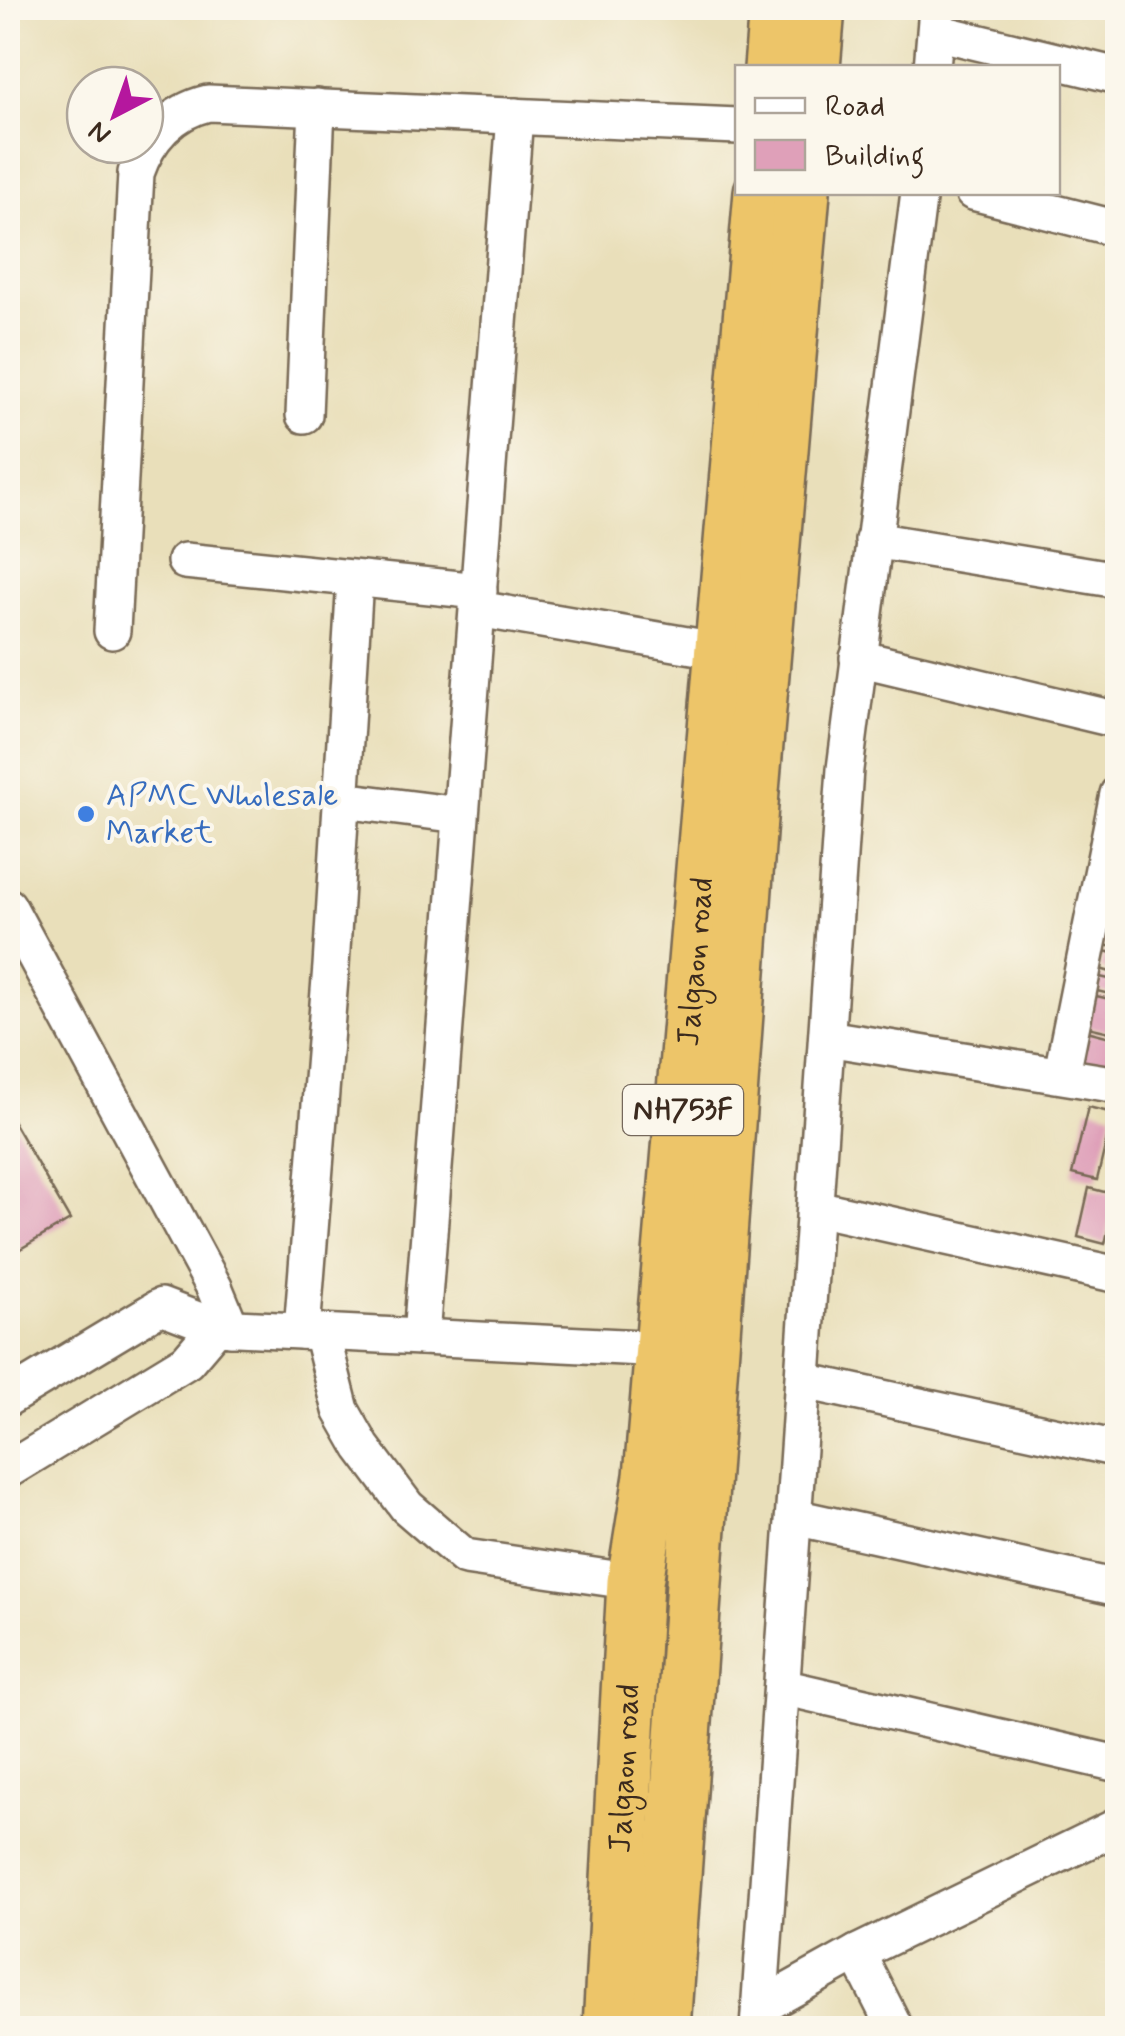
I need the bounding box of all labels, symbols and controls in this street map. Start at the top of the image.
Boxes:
north arrow [65,65,165,165]
legend [735,65,1060,195]
text: Road [825,87,885,126]
text: N [81,112,119,152]
text: Building [825,137,924,179]
place label: APMC Wholesale Market [106,775,338,854]
marker: APMC Wholesale Market [75,803,97,825]
street label: Jalgaon road [668,876,724,1048]
road number: NH753F [623,1085,743,1135]
street label: Jalgaon road [599,1683,650,1854]

